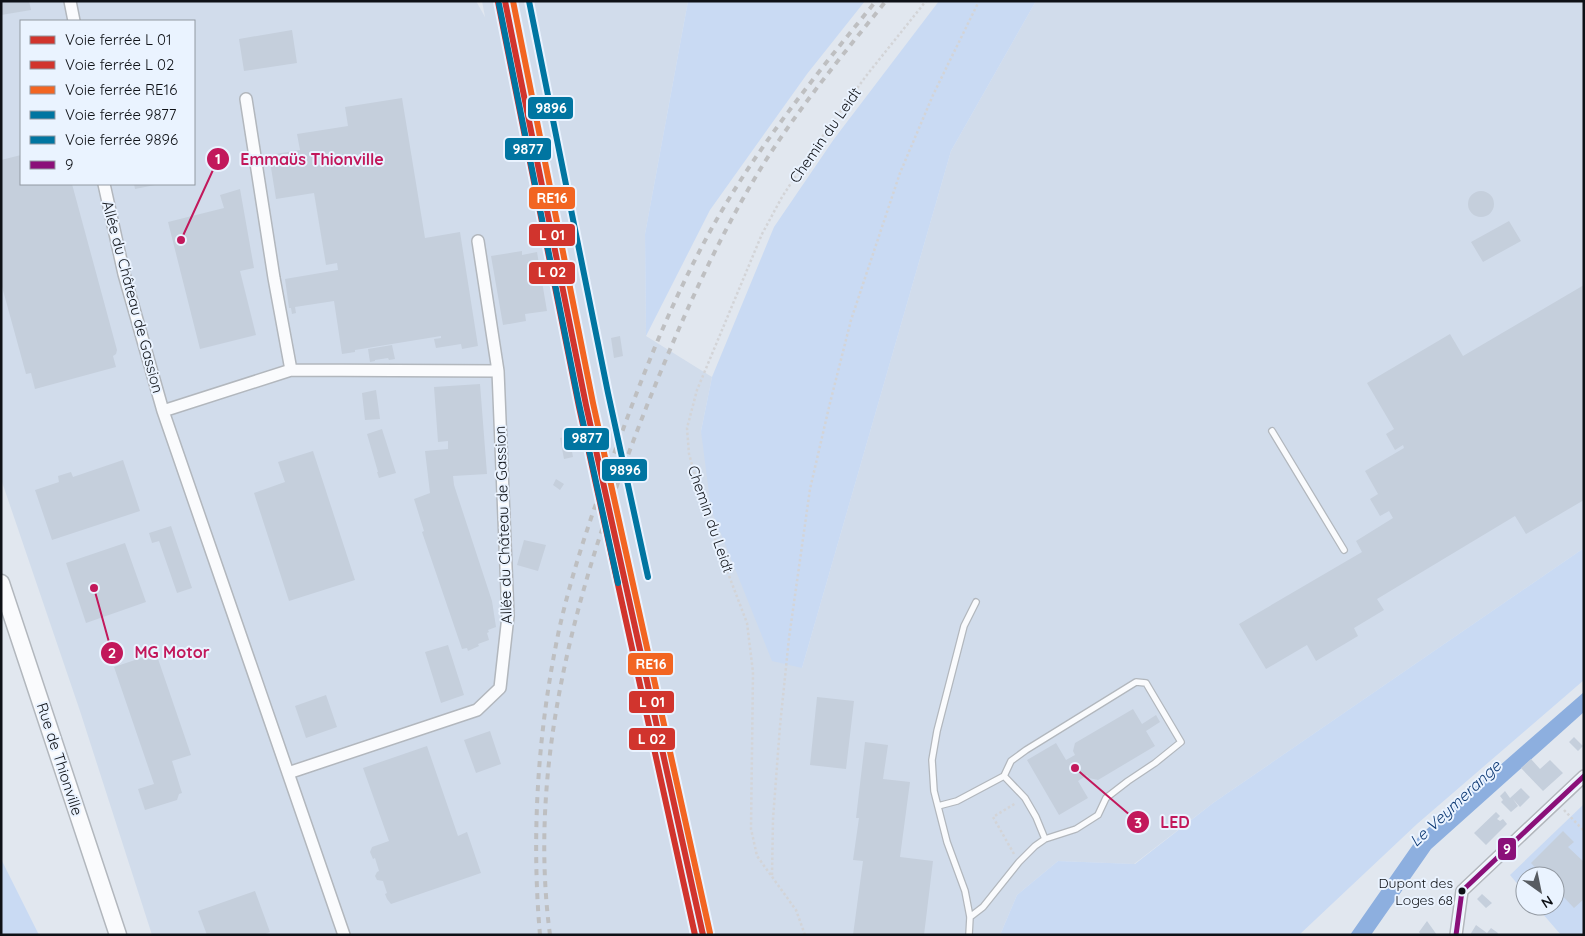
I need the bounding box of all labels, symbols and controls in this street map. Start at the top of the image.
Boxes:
legend [20,20,195,185]
text: Voie ferrée L 01 [65,30,172,49]
text: Voie ferrée L 02 [65,55,174,74]
text: Voie ferrée RE16 [65,80,177,99]
street label: Chemin du Leidt [785,84,865,186]
line badge: 9896 [527,96,574,120]
text: 9896 [535,99,567,117]
text: Voie ferrée 9877 [65,105,177,124]
text: Voie ferrée 9896 [65,130,178,149]
line badge: 9877 [504,137,552,161]
text: 9877 [513,140,544,158]
callout: Emmaüs Thionville [205,144,393,175]
text: 1 [215,149,221,168]
text: Emmaüs Thionville [240,149,384,169]
text: 9 [65,155,73,174]
line badge: RE16 [528,186,576,210]
text: RE16 [537,189,568,207]
street label: Allée du Château de Gassion [98,199,168,395]
line badge: L 01 [528,223,576,247]
text: L 01 [539,226,565,244]
line badge: L 02 [528,261,576,285]
text: L 02 [538,263,566,281]
street label: Allée du Château de Gassion [490,426,516,624]
line badge: 9877 [563,427,610,451]
text: 9877 [572,429,603,447]
line badge: 9896 [601,458,648,482]
text: 9896 [609,461,641,479]
street label: Chemin du Leidt [684,463,738,575]
callout: MG Motor [100,637,220,668]
text: MG Motor [134,642,210,662]
text: 2 [108,643,116,662]
line badge: RE16 [627,652,674,676]
text: RE16 [636,655,667,673]
line badge: L 01 [628,690,675,714]
text: L 01 [639,693,665,711]
street label: Rue de Thionville [33,700,87,818]
line badge: L 02 [628,727,676,751]
text: L 02 [638,730,666,748]
water label: Le Veymerange [1405,755,1505,850]
callout: LED [1125,807,1200,838]
text: LED [1160,812,1190,832]
text: 3 [1134,813,1142,832]
line badge: 9 [1497,837,1517,861]
text: 9 [1503,840,1511,858]
north arrow [1515,866,1565,916]
place label: Dupont des Loges 68 [1378,874,1453,909]
marker: Dupont des Loges 68 [1457,886,1467,896]
text: N [1538,892,1556,912]

